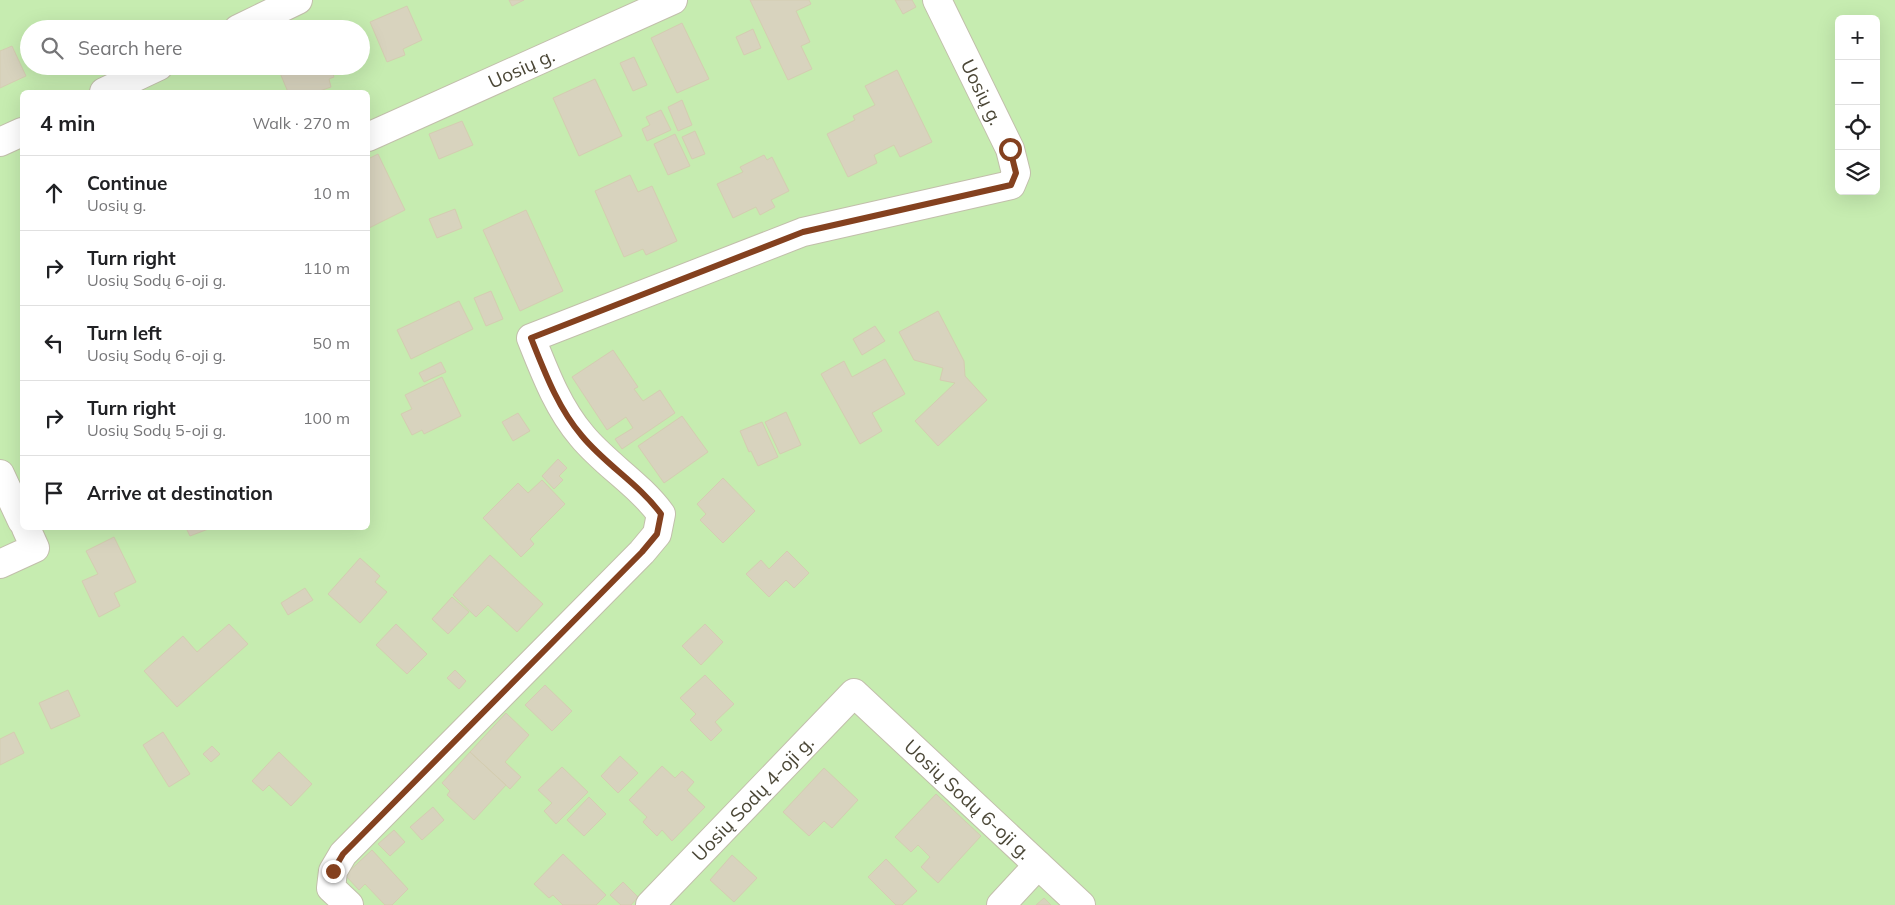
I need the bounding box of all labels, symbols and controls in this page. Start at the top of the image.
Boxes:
map controls [1835,15,1880,195]
button: + [1835,15,1880,60]
search box [20,20,370,75]
icon: search [38,34,66,62]
text: Search here [78,36,182,60]
street label: Uosių g. [484,43,558,94]
street label: Uosių g. [956,55,1008,129]
button: − [1835,60,1880,105]
button: locate [1835,105,1880,150]
text: 4 min [40,110,95,136]
text: Walk · 270 m [252,113,350,133]
route start [999,138,1022,161]
button: layers [1835,150,1880,195]
text: Continue [87,171,167,195]
icon: ahead [40,179,68,207]
text: 10 m [313,183,350,203]
text: Uosių g. [87,195,146,215]
text: Turn right [87,246,176,270]
icon: right [40,254,68,282]
text: 110 m [303,258,350,278]
text: Uosių Sodų 6-oji g. [87,270,226,290]
text: Turn left [87,321,162,345]
icon: left [40,329,68,357]
text: 50 m [313,333,350,353]
text: Uosių Sodų 6-oji g. [87,345,226,365]
text: Turn right [87,396,176,420]
icon: right [40,404,68,432]
text: 100 m [303,408,350,428]
text: Uosių Sodų 5-oji g. [87,420,226,440]
icon: arrive [40,479,68,507]
text: Arrive at destination [87,481,273,505]
street label: Uosių Sodų 4-oji g. [687,731,819,866]
street label: Uosių Sodų 6-oji g. [899,734,1036,864]
route end [322,860,345,883]

